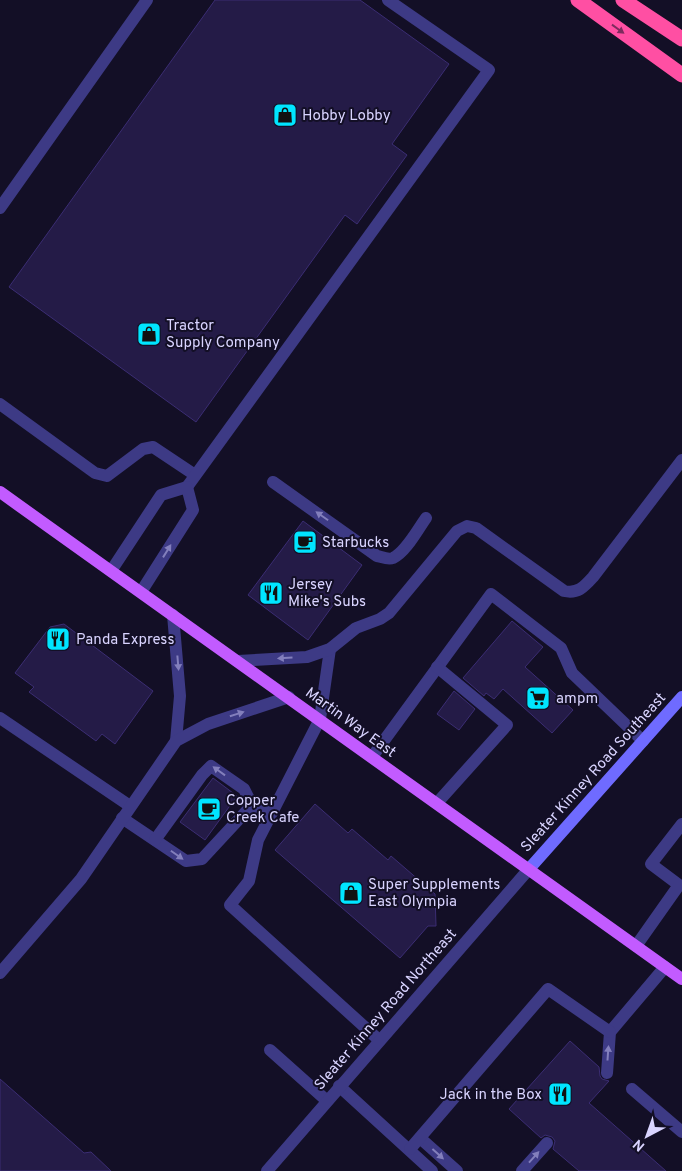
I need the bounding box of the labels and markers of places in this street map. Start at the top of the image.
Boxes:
shop icon: Hobby Lobby [272,102,298,128]
place label: Hobby Lobby [302,107,391,126]
place label: Tractor Supply Company [166,317,280,353]
shop icon: Tractor Supply Company [136,321,162,347]
cafe icon: Starbucks [292,529,318,555]
place label: Starbucks [322,534,389,553]
place label: Jersey Mike's Subs [288,576,366,612]
restaurant icon: Jersey Mike's Subs [258,580,284,606]
restaurant icon: Panda Express [45,626,71,652]
place label: Panda Express [76,631,174,650]
supermarket icon: ampm [525,685,551,711]
place label: ampm [556,690,598,709]
place label: Copper Creek Cafe [226,792,299,828]
cafe icon: Copper Creek Cafe [196,796,222,822]
place label: Super Supplements East Olympia [368,876,500,912]
shop icon: Super Supplements East Olympia [338,880,364,906]
restaurant icon: Jack in the Box [547,1081,573,1107]
place label: Jack in the Box [440,1086,542,1105]

